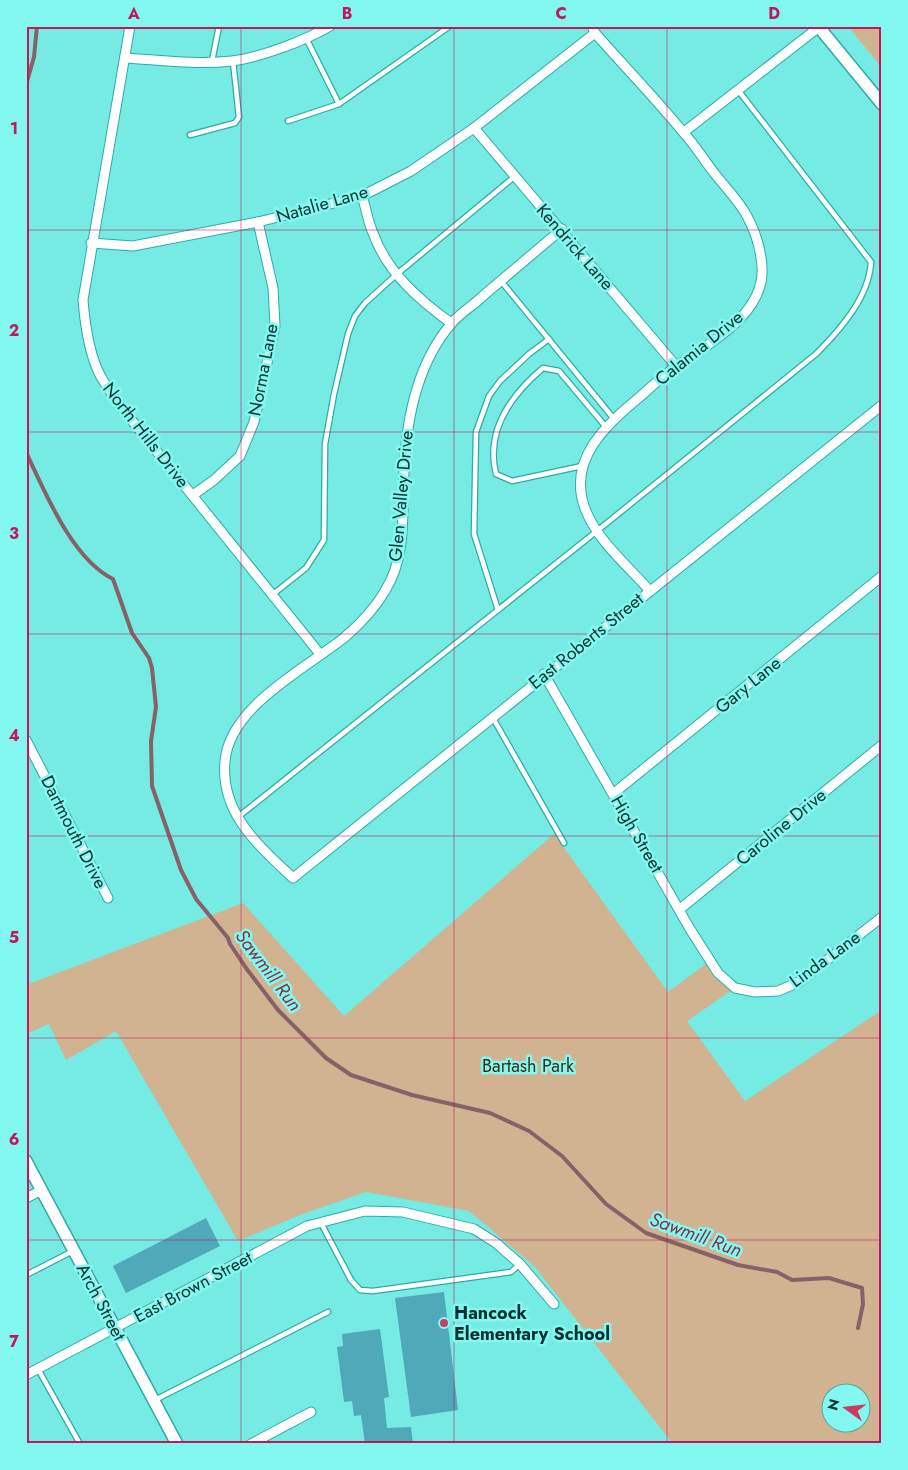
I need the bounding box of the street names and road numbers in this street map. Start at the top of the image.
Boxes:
street label: Natalie Lane [273,178,371,230]
street label: Kendrick Lane [530,198,620,296]
street label: Calamia Drive [649,304,749,392]
street label: Norma Lane [241,322,285,418]
street label: North Hills Drive [96,377,196,493]
street label: Glen Valley Drive [382,429,420,563]
street label: East Roberts Street [523,586,650,695]
street label: Gary Lane [709,650,787,720]
street label: Dartmouth Drive [34,771,114,893]
street label: Caroline Drive [730,782,832,872]
street label: High Street [604,790,670,878]
street label: Linda Lane [784,924,866,994]
street label: East Brown Street [129,1244,258,1329]
street label: Arch Street [70,1259,133,1346]

